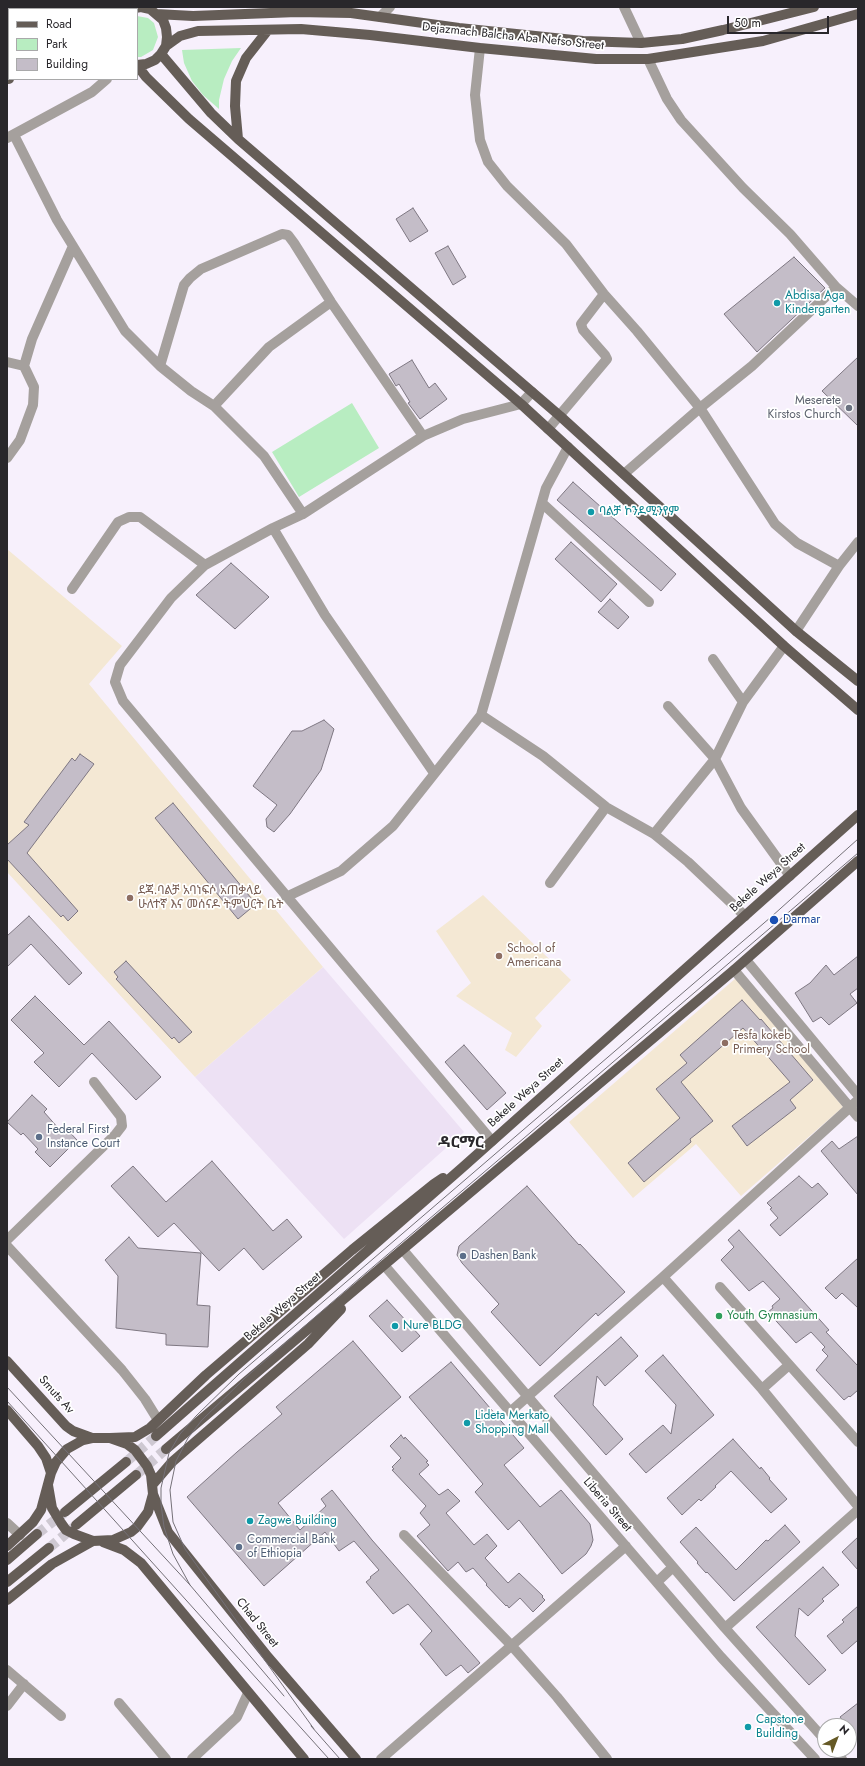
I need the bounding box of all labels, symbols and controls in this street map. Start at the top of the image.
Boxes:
legend [8,8,138,80]
scale bar [729,8,831,34]
text: 50 m [734,14,761,32]
text: Road [46,15,72,33]
street label: Dejazmach Balcha Aba Nefso Street [421,20,605,54]
text: Park [46,35,67,53]
text: Building [46,55,88,73]
place label: Abdisa Aga Kindergarten [785,289,850,317]
marker: Abdisa Aga Kindergarten [772,298,782,308]
place label: Meserete Kirstos Church [767,394,841,422]
marker: Meserete Kirstos Church [844,403,854,413]
place label: ባልቻ ኮንዶሚንየም [599,505,679,519]
marker: ባልቻ ኮንዶሚንየም [586,507,596,517]
street label: Bekele Weya Street [727,840,809,916]
place label: ደጃ.ባልቻ አባነፍሶ አጠቃላይ ሁለተኛ እና መሰናዶ ትምህርት ቤት [138,884,284,912]
marker: ደጃ.ባልቻ አባነፍሶ አጠቃላይ ሁለተኛ እና መሰናዶ ትምህርት ቤት [125,893,135,903]
place label: Darmar [783,913,820,927]
marker: Darmar [768,914,780,926]
place label: School of Americana [507,942,561,970]
marker: School of Americana [494,951,504,961]
place label: Tesfa kokeb Primery School [733,1029,810,1057]
marker: Tesfa kokeb Primery School [720,1038,730,1048]
street label: Bekele Weya Street [485,1055,567,1131]
place label: Federal First Instance Court [47,1123,120,1151]
marker: Federal First Instance Court [34,1132,44,1142]
district label: ዳርማር [438,1133,484,1153]
place label: Dashen Bank [471,1249,536,1263]
marker: Dashen Bank [458,1251,468,1261]
street label: Bekele Weya Street [242,1270,324,1344]
place label: Youth Gymnasium [727,1309,818,1323]
marker: Youth Gymnasium [714,1311,724,1321]
place label: Nure BLDG [403,1319,462,1333]
marker: Nure BLDG [390,1321,400,1331]
street label: Smuts Av [35,1373,77,1417]
place label: Lideta Merkato Shopping Mall [475,1409,549,1437]
marker: Lideta Merkato Shopping Mall [462,1418,472,1428]
street label: Liberia Street [580,1475,634,1535]
place label: Zagwe Building [258,1514,337,1528]
marker: Zagwe Building [245,1516,255,1526]
place label: Commercial Bank of Ethiopia [247,1533,336,1561]
marker: Commercial Bank of Ethiopia [234,1542,244,1552]
street label: Chad Street [233,1595,281,1651]
place label: Capstone Building [756,1713,804,1741]
north arrow [817,1718,857,1758]
text: N [836,1721,853,1739]
marker: Capstone Building [743,1722,753,1732]

